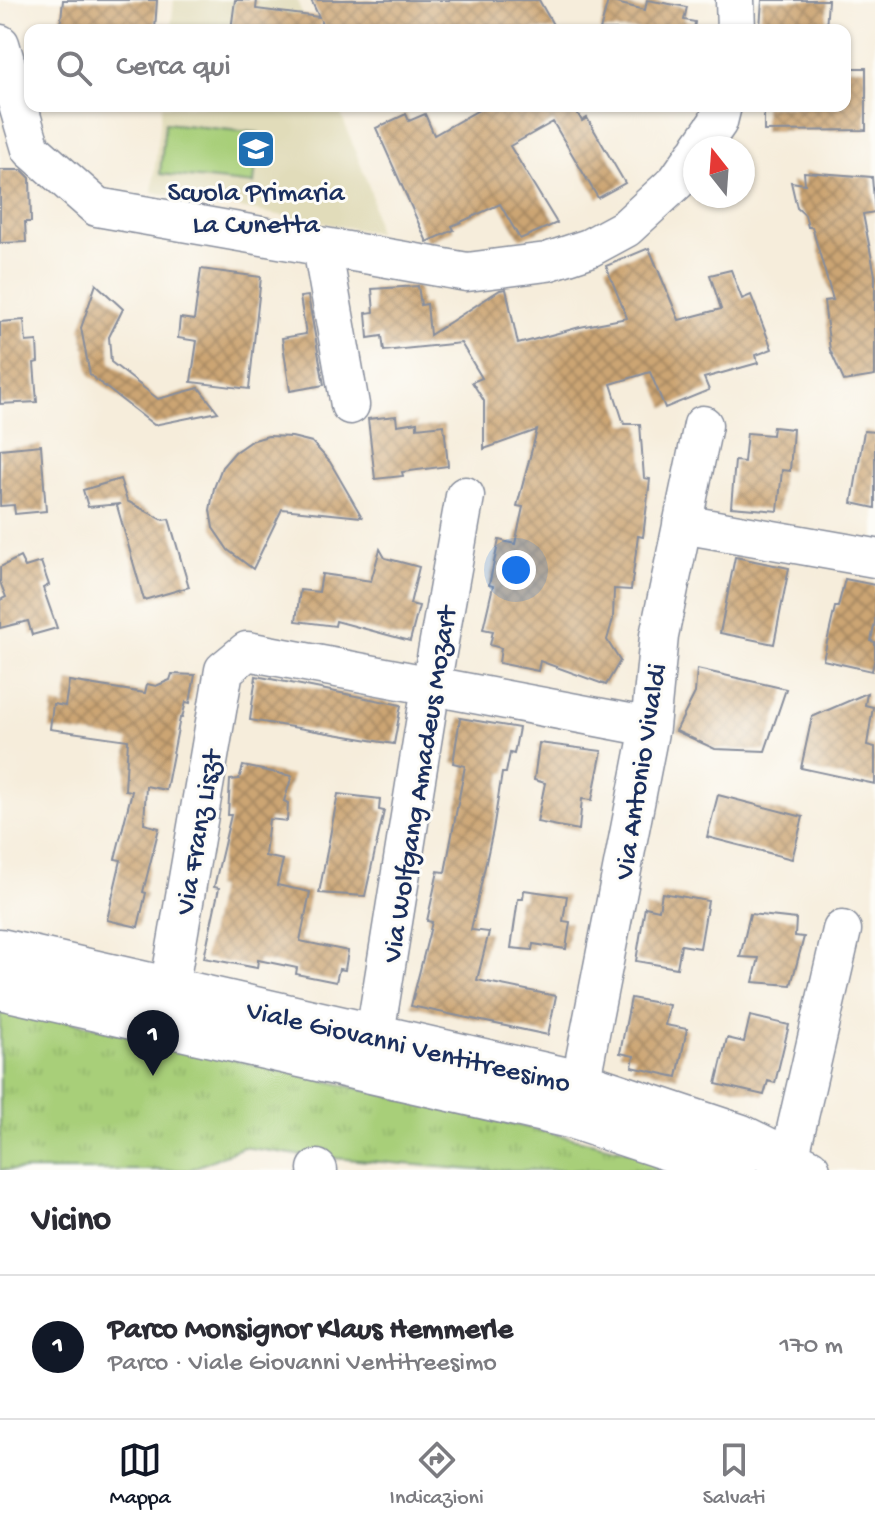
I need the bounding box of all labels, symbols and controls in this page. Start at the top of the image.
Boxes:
search box [24,24,851,112]
icon: search [52,46,96,90]
text: Cerca qui [116,51,231,86]
school or university icon: Scuola Primaria La Cunetta [235,128,277,170]
north arrow [683,136,755,208]
place label: Scuola Primaria La Cunetta [168,178,346,243]
your location [496,550,536,590]
street label: Via Wolfgang Amadeus Mozart [377,602,466,966]
street label: Via Antonio Vivaldi [609,661,676,883]
street label: Via Franz Liszt [170,745,232,919]
street label: Viale Giovanni Ventitreesimo [242,995,573,1102]
pin: 1 [127,1010,179,1076]
text: Vicino [32,1202,111,1242]
text: Parco Monsignor Klaus Hemmerle [108,1314,513,1349]
text: 1 [53,1332,63,1363]
text: 170 m [780,1332,843,1363]
text: Parco · Viale Giovanni Ventitreesimo [108,1349,497,1380]
tab: Mappa [109,1438,171,1512]
tab: Indicazioni [390,1438,484,1512]
tab: Salvati [703,1438,766,1512]

